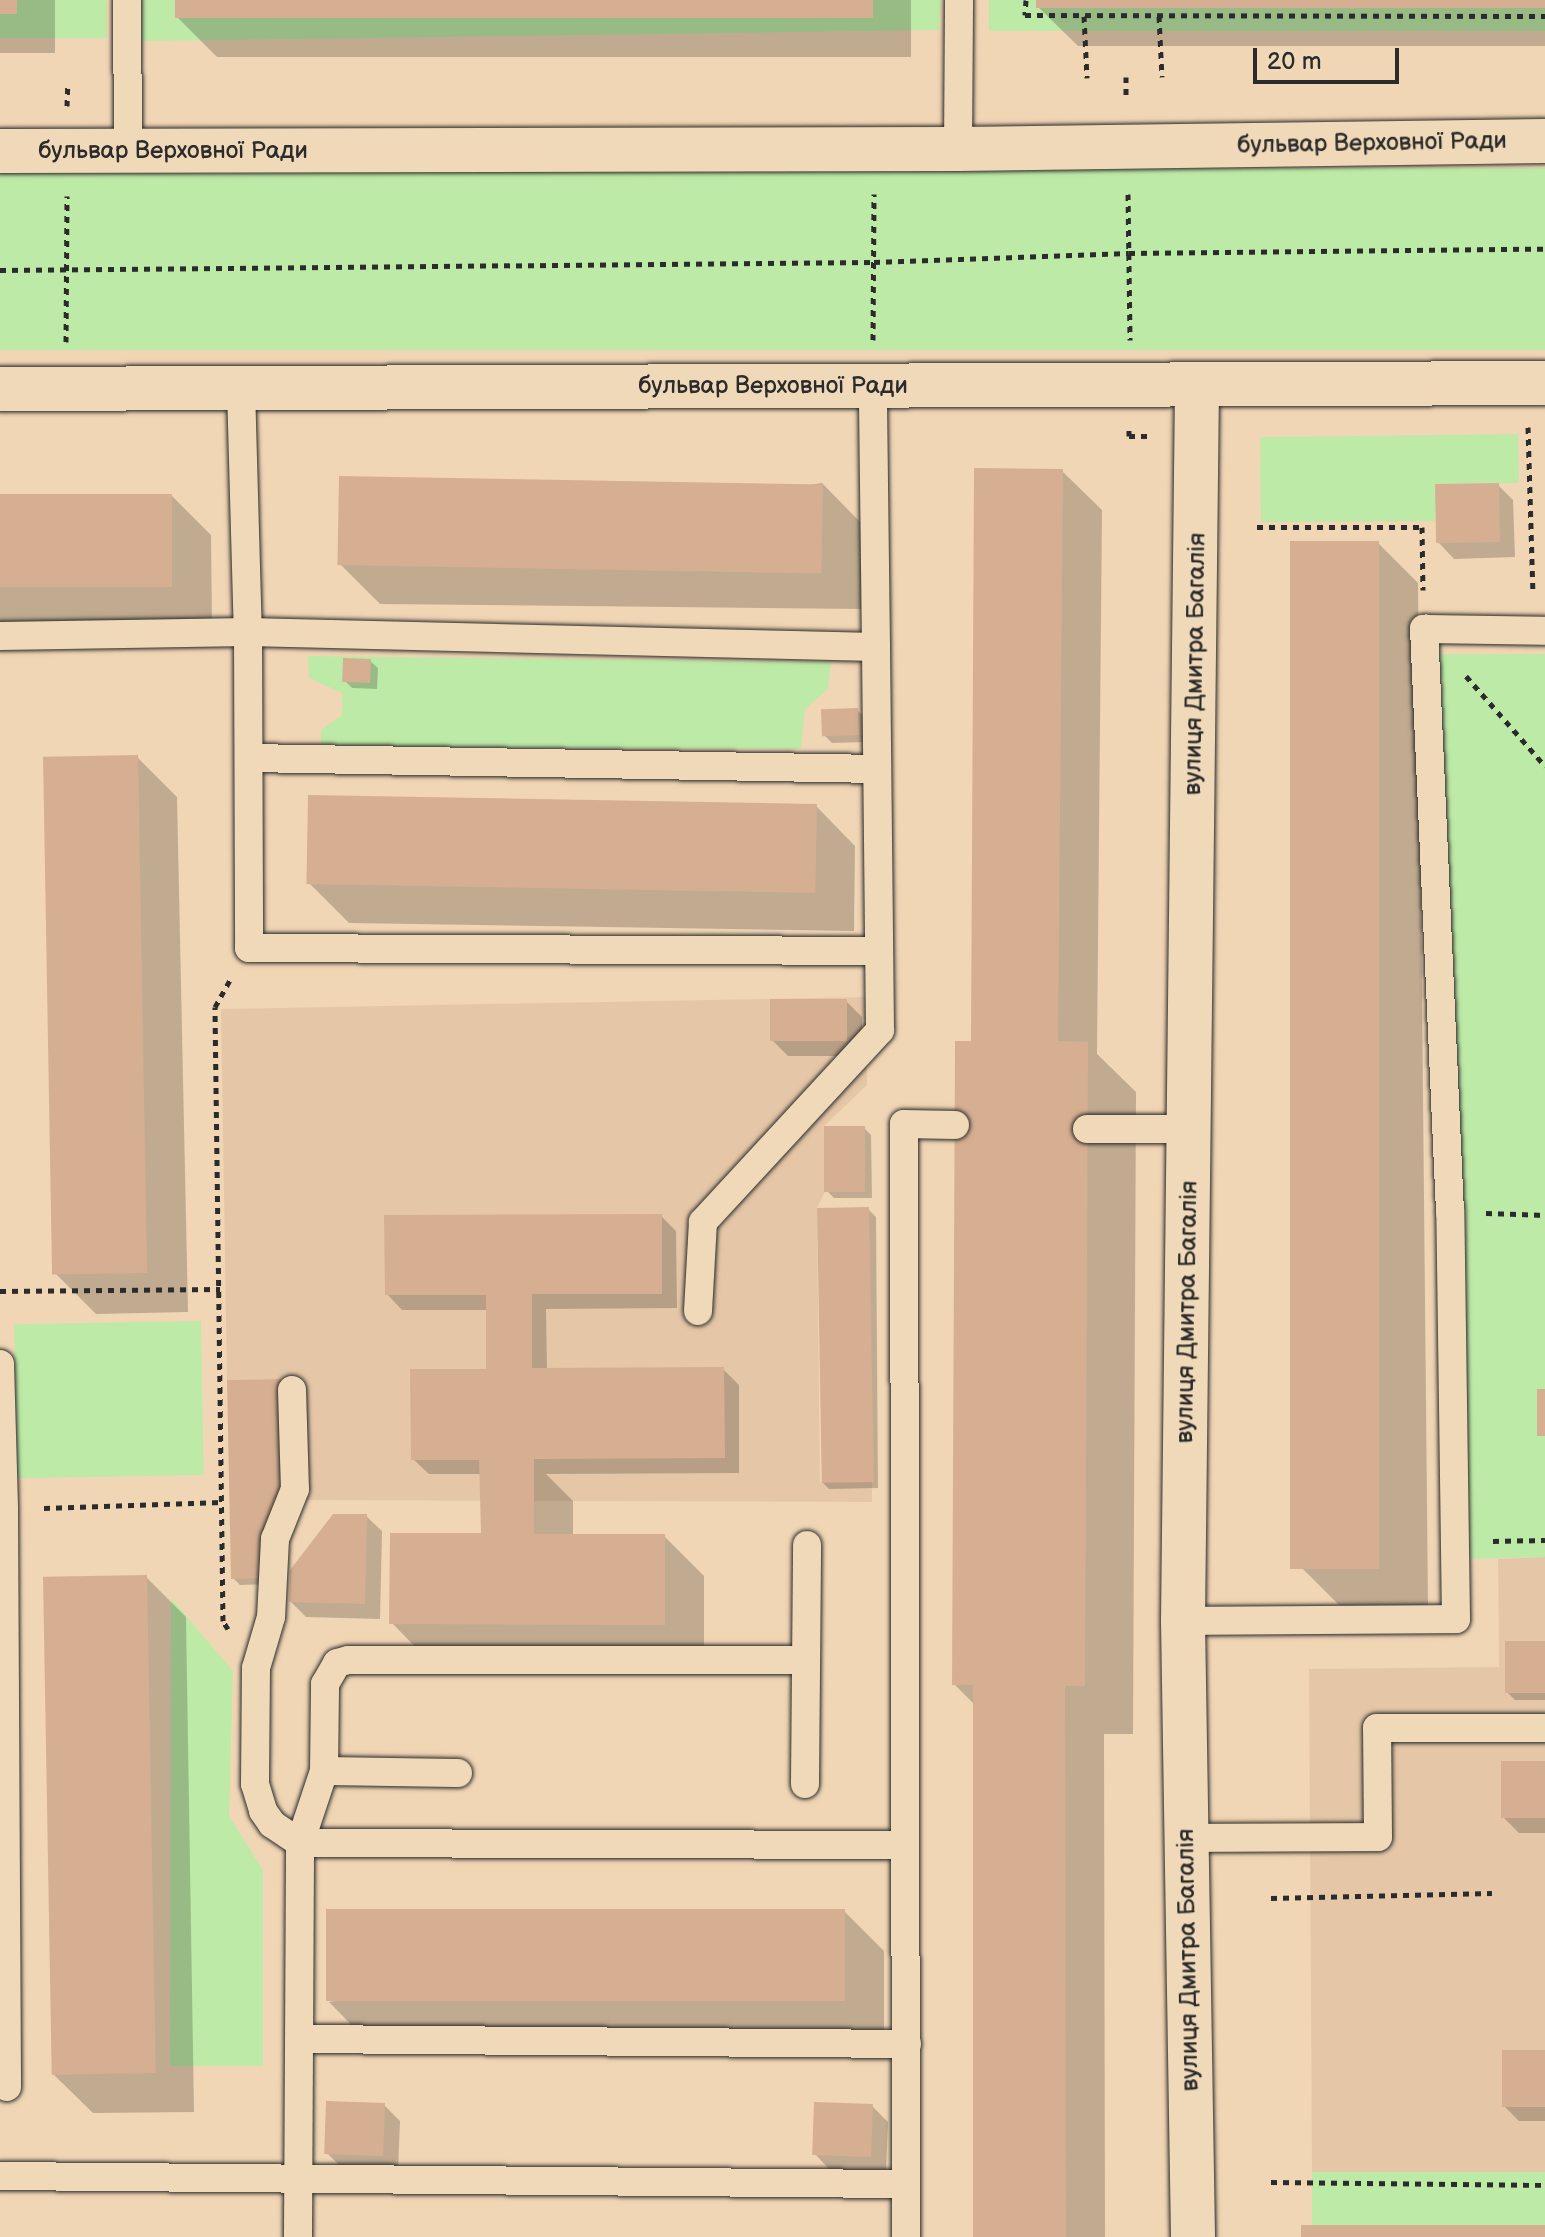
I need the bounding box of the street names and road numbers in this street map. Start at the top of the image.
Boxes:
street label: бульвар Верховної Ради [1237,126,1507,160]
street label: бульвар Верховної Ради [38,137,308,165]
street label: бульвар Верховної Ради [638,372,908,400]
street label: вулиця Дмитра Багалія [1178,532,1212,796]
street label: вулиця Дмитра Багалія [1170,1180,1204,1444]
street label: вулиця Дмитра Багалія [1171,1828,1205,2092]

